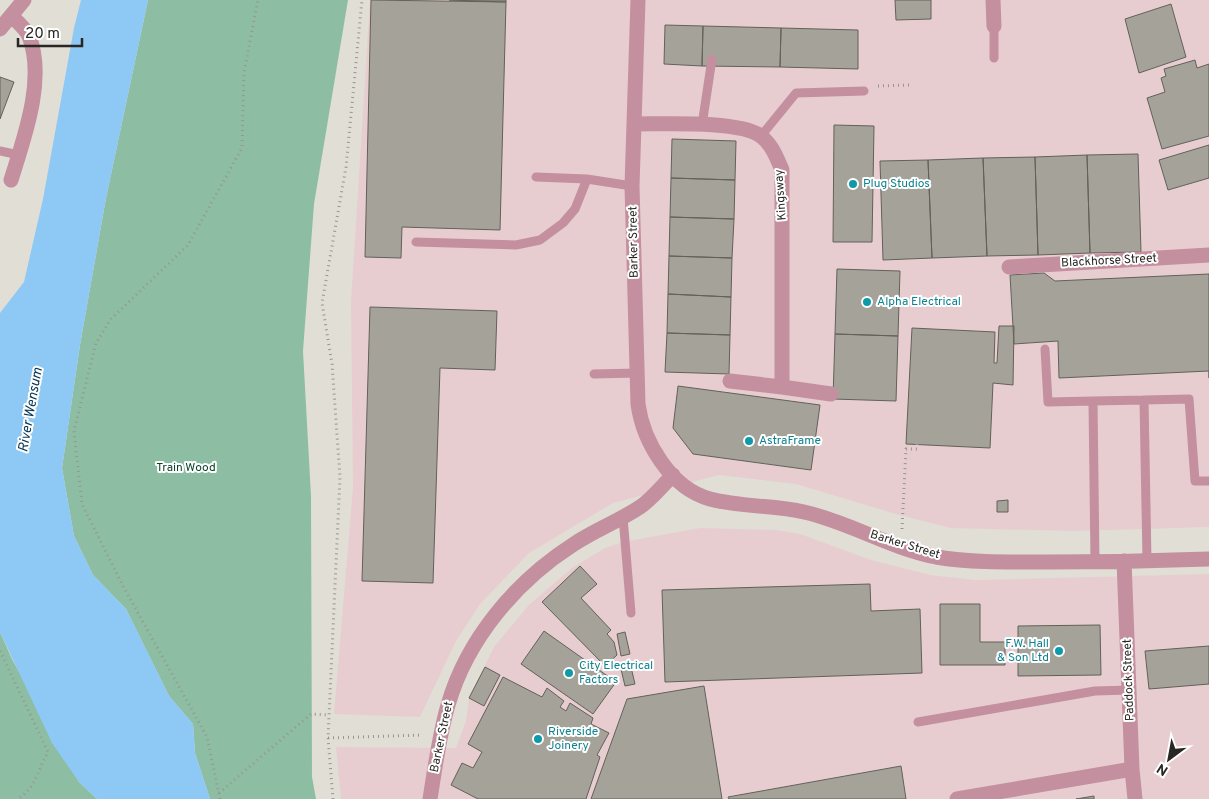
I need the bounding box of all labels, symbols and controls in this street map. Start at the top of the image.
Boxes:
scale bar [18,15,81,47]
text: 20 m [25,25,60,44]
street label: Kingsway [771,169,791,221]
place label: Plug Studios [863,176,930,192]
marker: Plug Studios [847,178,859,190]
street label: Barker Street [625,206,643,278]
street label: Blackhorse Street [1061,251,1157,271]
place label: Alpha Electrical [877,294,961,310]
marker: Alpha Electrical [861,296,873,308]
water label: River Wensum [15,366,47,454]
place label: AstraFrame [759,433,821,449]
marker: AstraFrame [743,435,755,447]
park label: Train Wood [156,460,216,476]
street label: Barker Street [868,527,942,563]
place label: F.W. Hall & Son Ltd [997,636,1049,666]
street label: Paddock Street [1120,639,1138,721]
marker: F.W. Hall & Son Ltd [1053,645,1065,657]
place label: City Electrical Factors [579,658,653,688]
marker: City Electrical Factors [563,667,575,679]
street label: Barker Street [427,700,457,774]
place label: Riverside Joinery [548,724,598,754]
marker: Riverside Joinery [532,733,544,745]
north arrow [1144,734,1194,784]
text: N [1154,759,1172,779]

